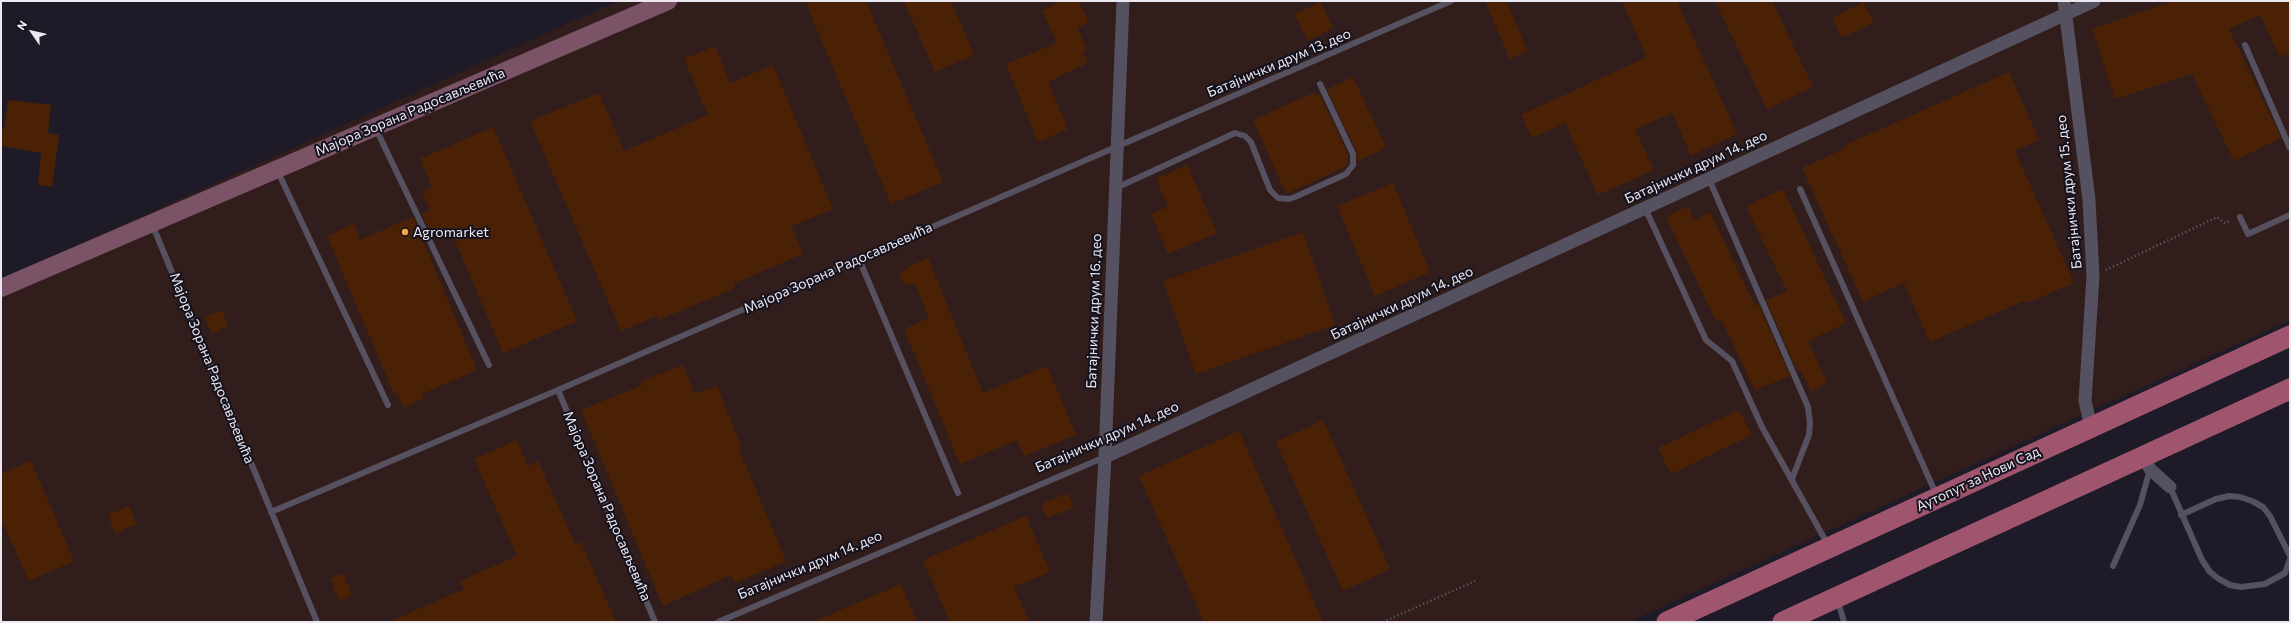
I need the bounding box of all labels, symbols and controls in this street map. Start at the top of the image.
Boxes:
north arrow [12,12,52,52]
text: N [14,18,29,32]
street label: Батајнички друм 13. део [1204,25,1354,101]
street label: Мајора Зорана Радосављевића [313,64,507,160]
street label: Батајнички друм 15. део [2053,114,2085,270]
street label: Батајнички друм 14. део [1622,127,1770,207]
street label: Мајора Зорана Радосављевића [741,219,935,317]
place label: Agromarket [413,224,489,240]
marker: Agromarket [400,227,410,237]
street label: Батајнички друм 16. део [1083,233,1105,389]
street label: Батајнички друм 14. део [1328,263,1476,343]
street label: Мајора Зорана Радосављевића [166,270,258,466]
street label: Батајнички друм 14. део [1033,398,1181,476]
street label: Мајора Зорана Радосављевића [559,409,655,603]
street label: Аутопут за Нови Сад [1914,443,2042,515]
street label: Батајнички друм 14. део [735,527,885,603]

